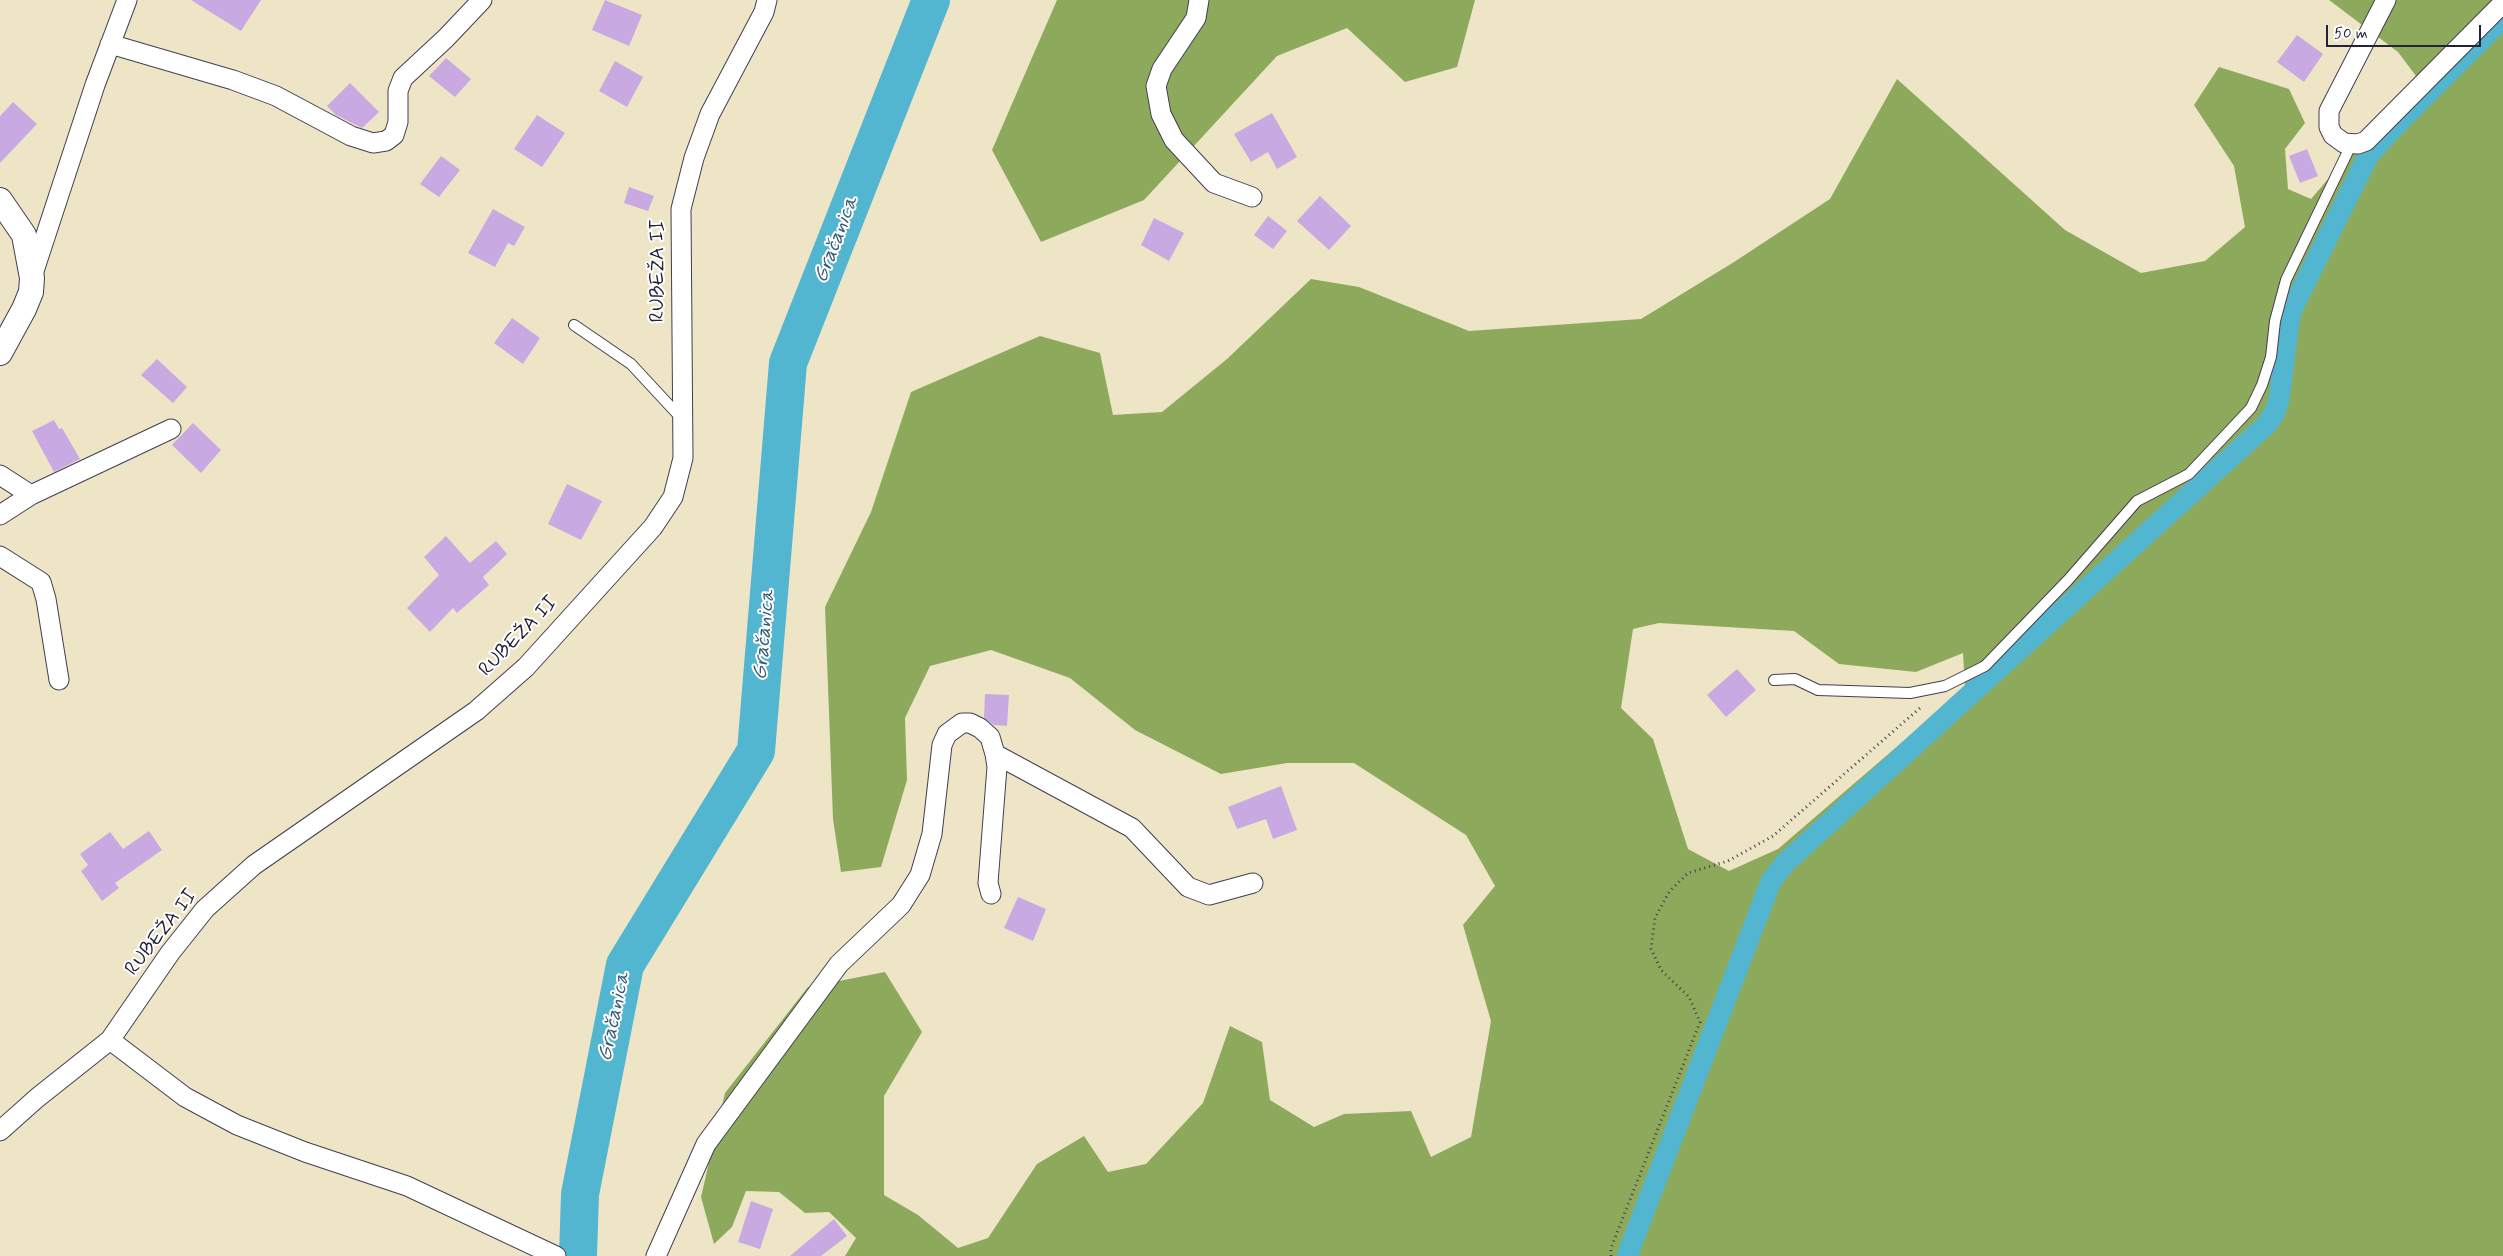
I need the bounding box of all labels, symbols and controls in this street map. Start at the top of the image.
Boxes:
scale bar [2328,15,2483,47]
text: 50 m [2334,24,2368,44]
water label: Gračanica [809,193,865,287]
street label: RUBEŽA II [647,219,671,323]
water label: Gračanica [749,589,781,681]
street label: RUBEŽA II [475,592,563,682]
street label: RUBEŽA II [121,885,203,981]
water label: Gračanica [593,970,637,1064]

